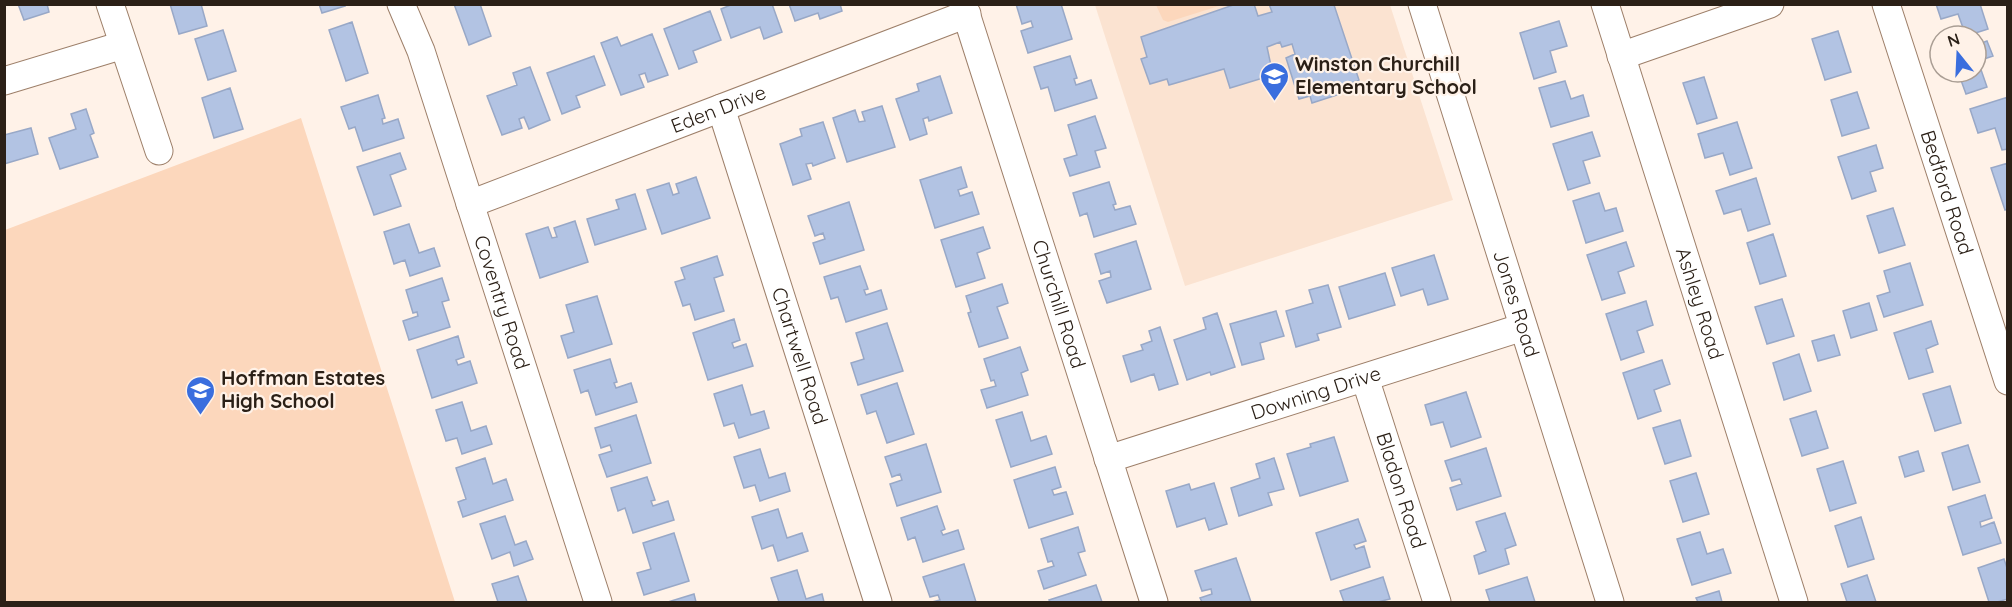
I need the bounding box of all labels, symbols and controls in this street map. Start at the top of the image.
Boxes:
north arrow [1928,24,1988,84]
text: N [1945,28,1962,51]
place label: Winston Churchill Elementary School [1295,51,1477,99]
school or university icon: Winston Churchill Elementary School [1258,60,1290,102]
street label: Eden Drive [667,79,769,138]
street label: Bedford Road [1916,127,1979,258]
street label: Coventry Road [469,232,535,372]
street label: Churchill Road [1027,237,1092,371]
street label: Ashley Road [1671,244,1729,362]
street label: Jones Road [1488,247,1545,360]
street label: Chartwell Road [767,284,834,427]
street label: Downing Drive [1247,360,1384,425]
place label: Hoffman Estates High School [221,365,385,413]
school or university icon: Hoffman Estates High School [184,374,216,416]
street label: Bladon Road [1371,429,1432,551]

